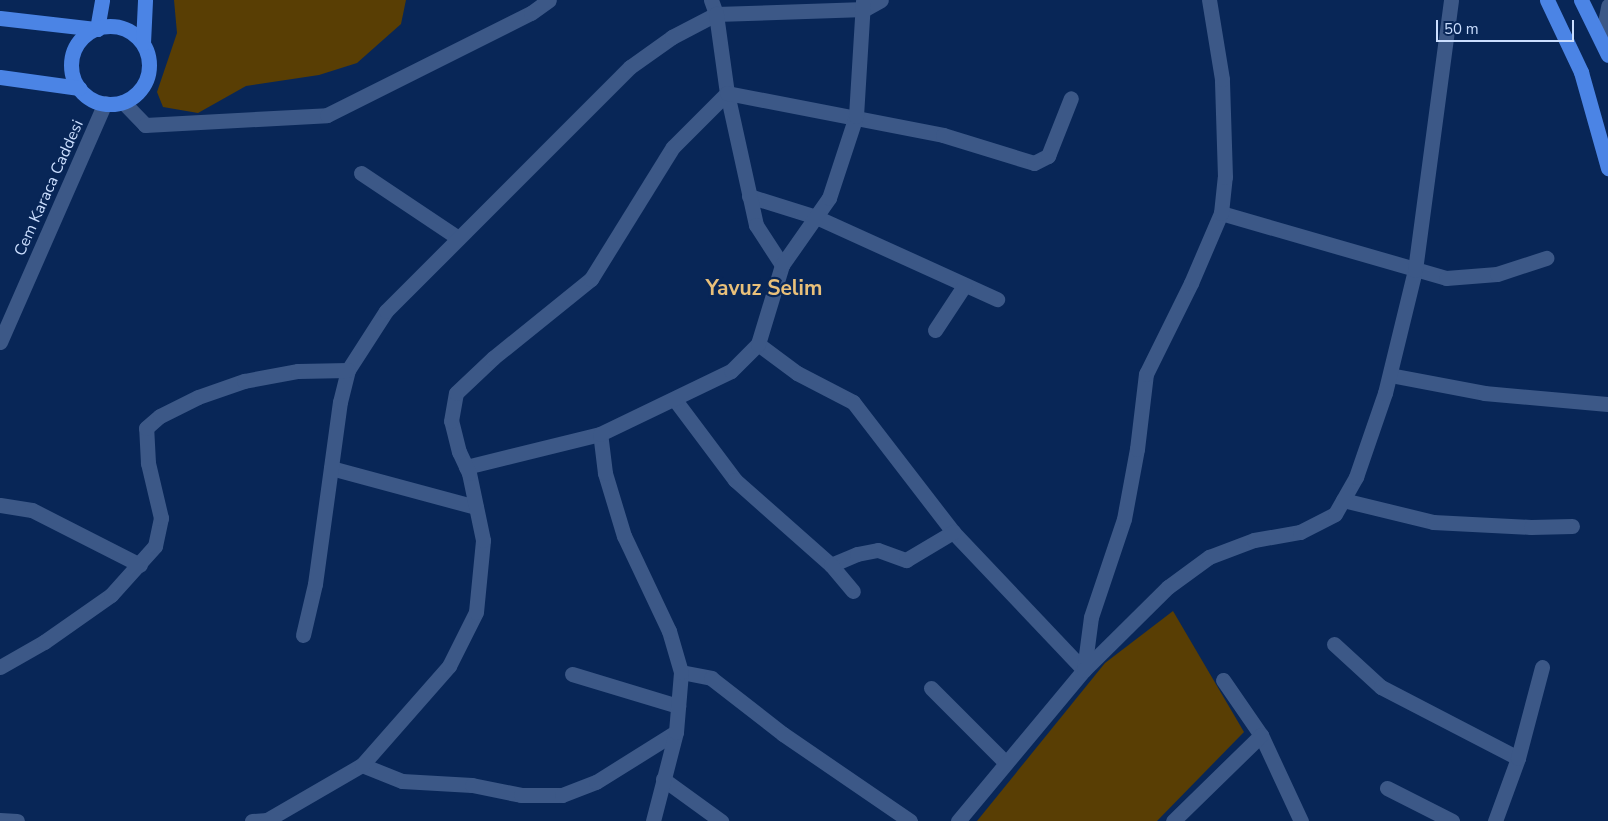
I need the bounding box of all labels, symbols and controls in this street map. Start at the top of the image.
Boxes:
scale bar [1438,10,1576,42]
text: 50 m [1444,19,1479,39]
street label: Cem Karaca Caddesi [10,117,88,259]
district label: Yavuz Selim [706,275,822,301]

